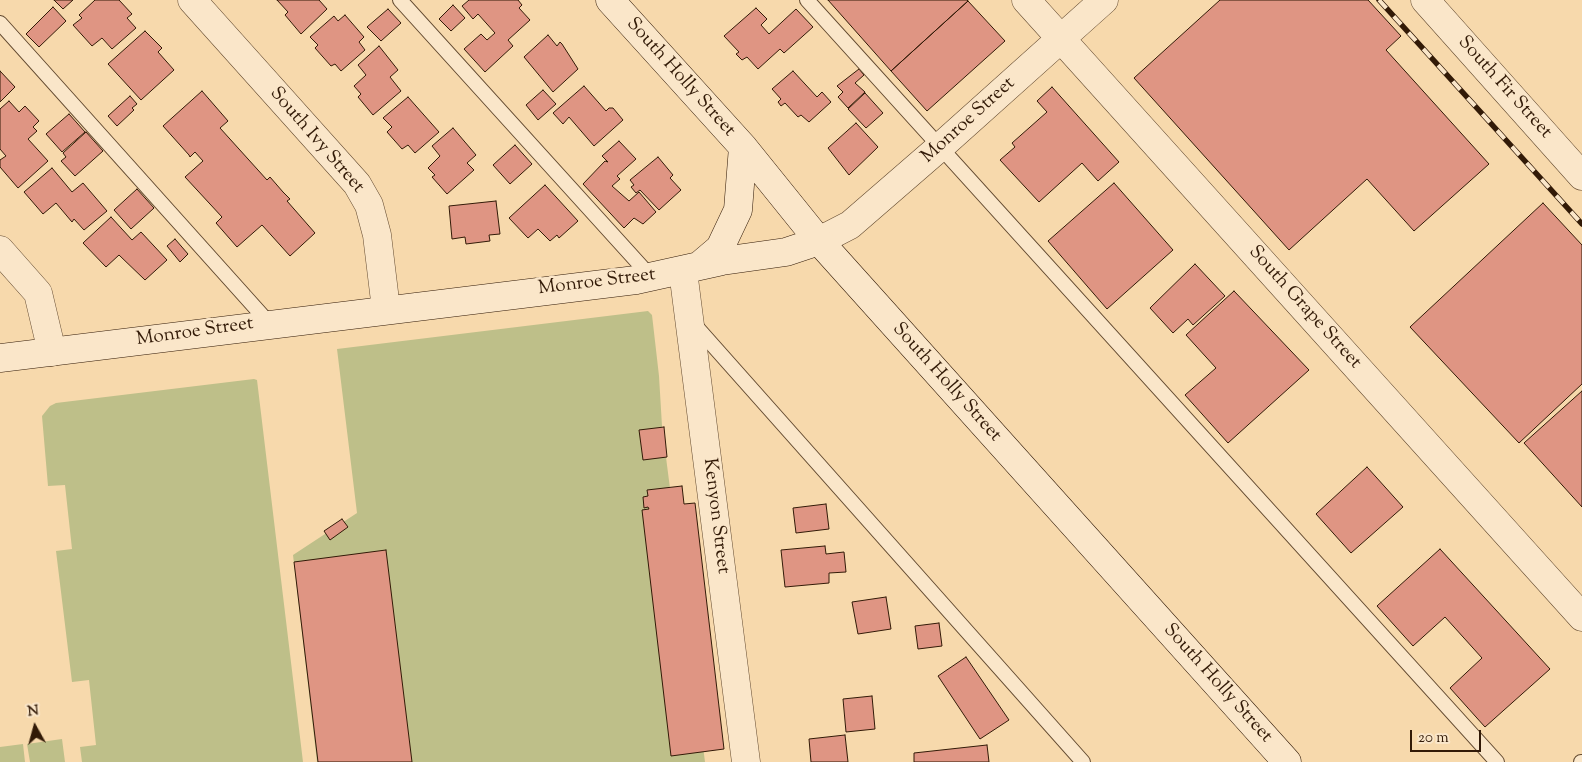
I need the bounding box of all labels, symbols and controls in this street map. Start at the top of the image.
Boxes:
street label: South Holly Street [620,14,740,142]
street label: South Fir Street [1452,32,1556,144]
street label: Monroe Street [917,73,1021,169]
street label: South Ivy Street [264,83,368,199]
street label: South Grape Street [1243,242,1365,374]
street label: Monroe Street [537,264,657,302]
street label: Monroe Street [135,313,255,353]
street label: South Holly Street [886,319,1006,447]
street label: Kenyon Street [697,457,733,575]
street label: South Holly Street [1157,620,1277,748]
north arrow [10,702,60,752]
text: N [26,702,40,723]
scale bar [1412,720,1483,752]
text: 20 m [1418,728,1449,749]

